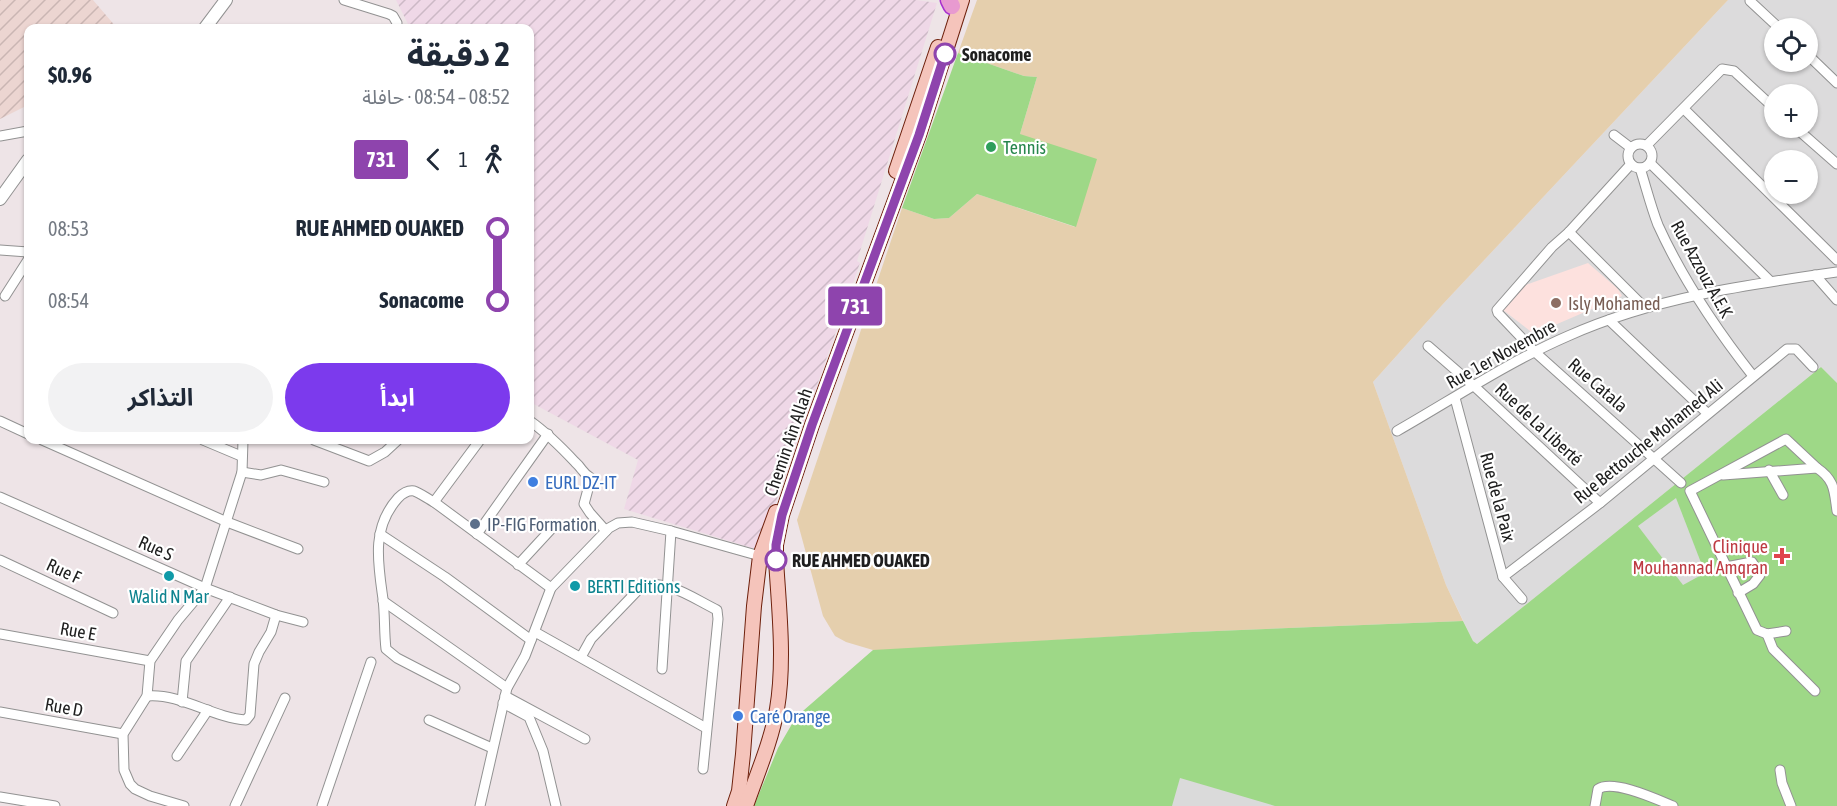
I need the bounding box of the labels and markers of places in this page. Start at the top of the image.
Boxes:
marker: Sonacome [934,43,956,65]
place label: Sonacome [962,44,1031,65]
place label: Tennis [1003,137,1046,158]
marker: Tennis [984,140,998,154]
place label: Isly Mohamed [1568,293,1661,314]
marker: Isly Mohamed [1549,296,1563,310]
place label: EURL DZ-IT [545,472,617,493]
marker: EURL DZ-IT [526,475,540,489]
place label: IP-FIG Formation [487,514,597,535]
marker: IP-FIG Formation [468,517,482,531]
place label: Clinique Mouhannad Amqran [1632,536,1768,578]
marker: Clinique Mouhannad Amqran [1773,547,1791,565]
marker: RUE AHMED OUAKED [765,549,787,571]
place label: RUE AHMED OUAKED [792,550,930,571]
marker: Walid N Mar [162,569,176,583]
place label: BERTI Editions [587,576,680,597]
marker: BERTI Editions [568,579,582,593]
place label: Walid N Mar [129,586,209,607]
place label: Caré Orange [750,706,831,727]
marker: Caré Orange [731,709,745,723]

